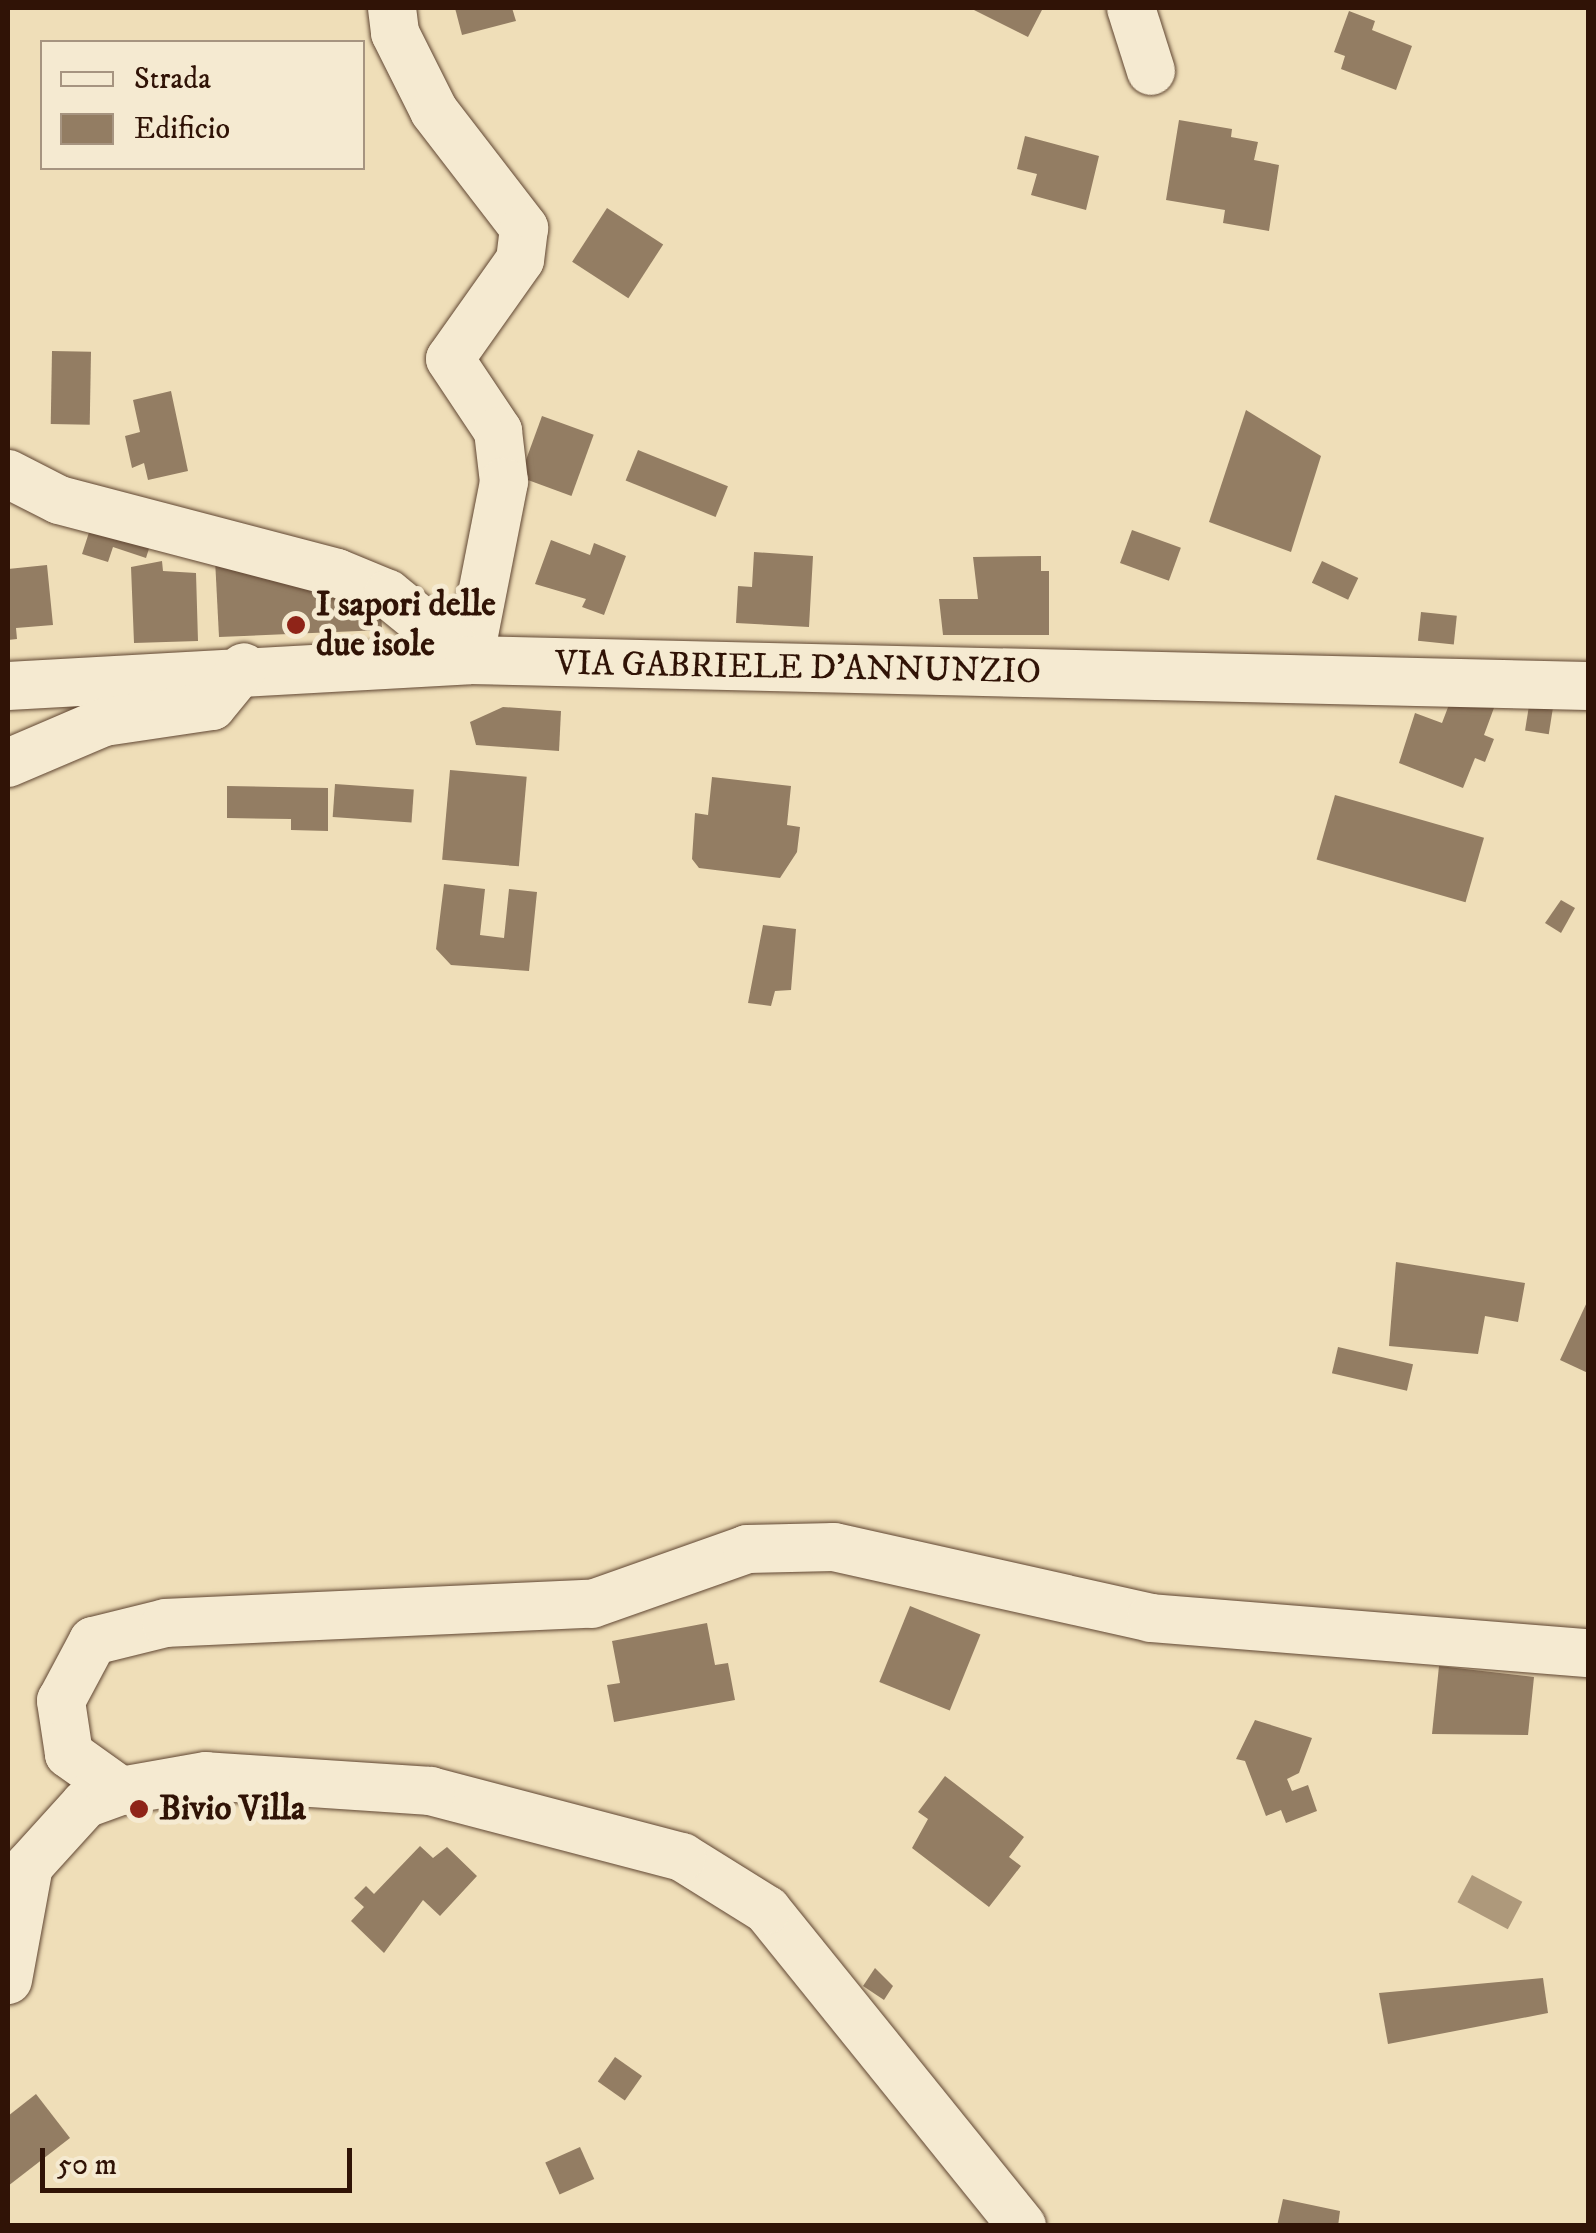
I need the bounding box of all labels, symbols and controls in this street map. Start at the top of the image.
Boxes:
legend [40,40,365,170]
text: Strada [134,61,211,98]
text: Edificio [134,111,230,148]
place label: I sapori delle due isole [316,584,496,666]
marker: I sapori delle due isole [285,614,307,636]
street label: VIA GABRIELE D'ANNUNZIO [555,643,1041,693]
place label: Bivio Villa [159,1788,306,1830]
marker: Bivio Villa [128,1798,150,1820]
scale bar [45,2128,358,2190]
text: 50 m [57,2147,117,2184]

